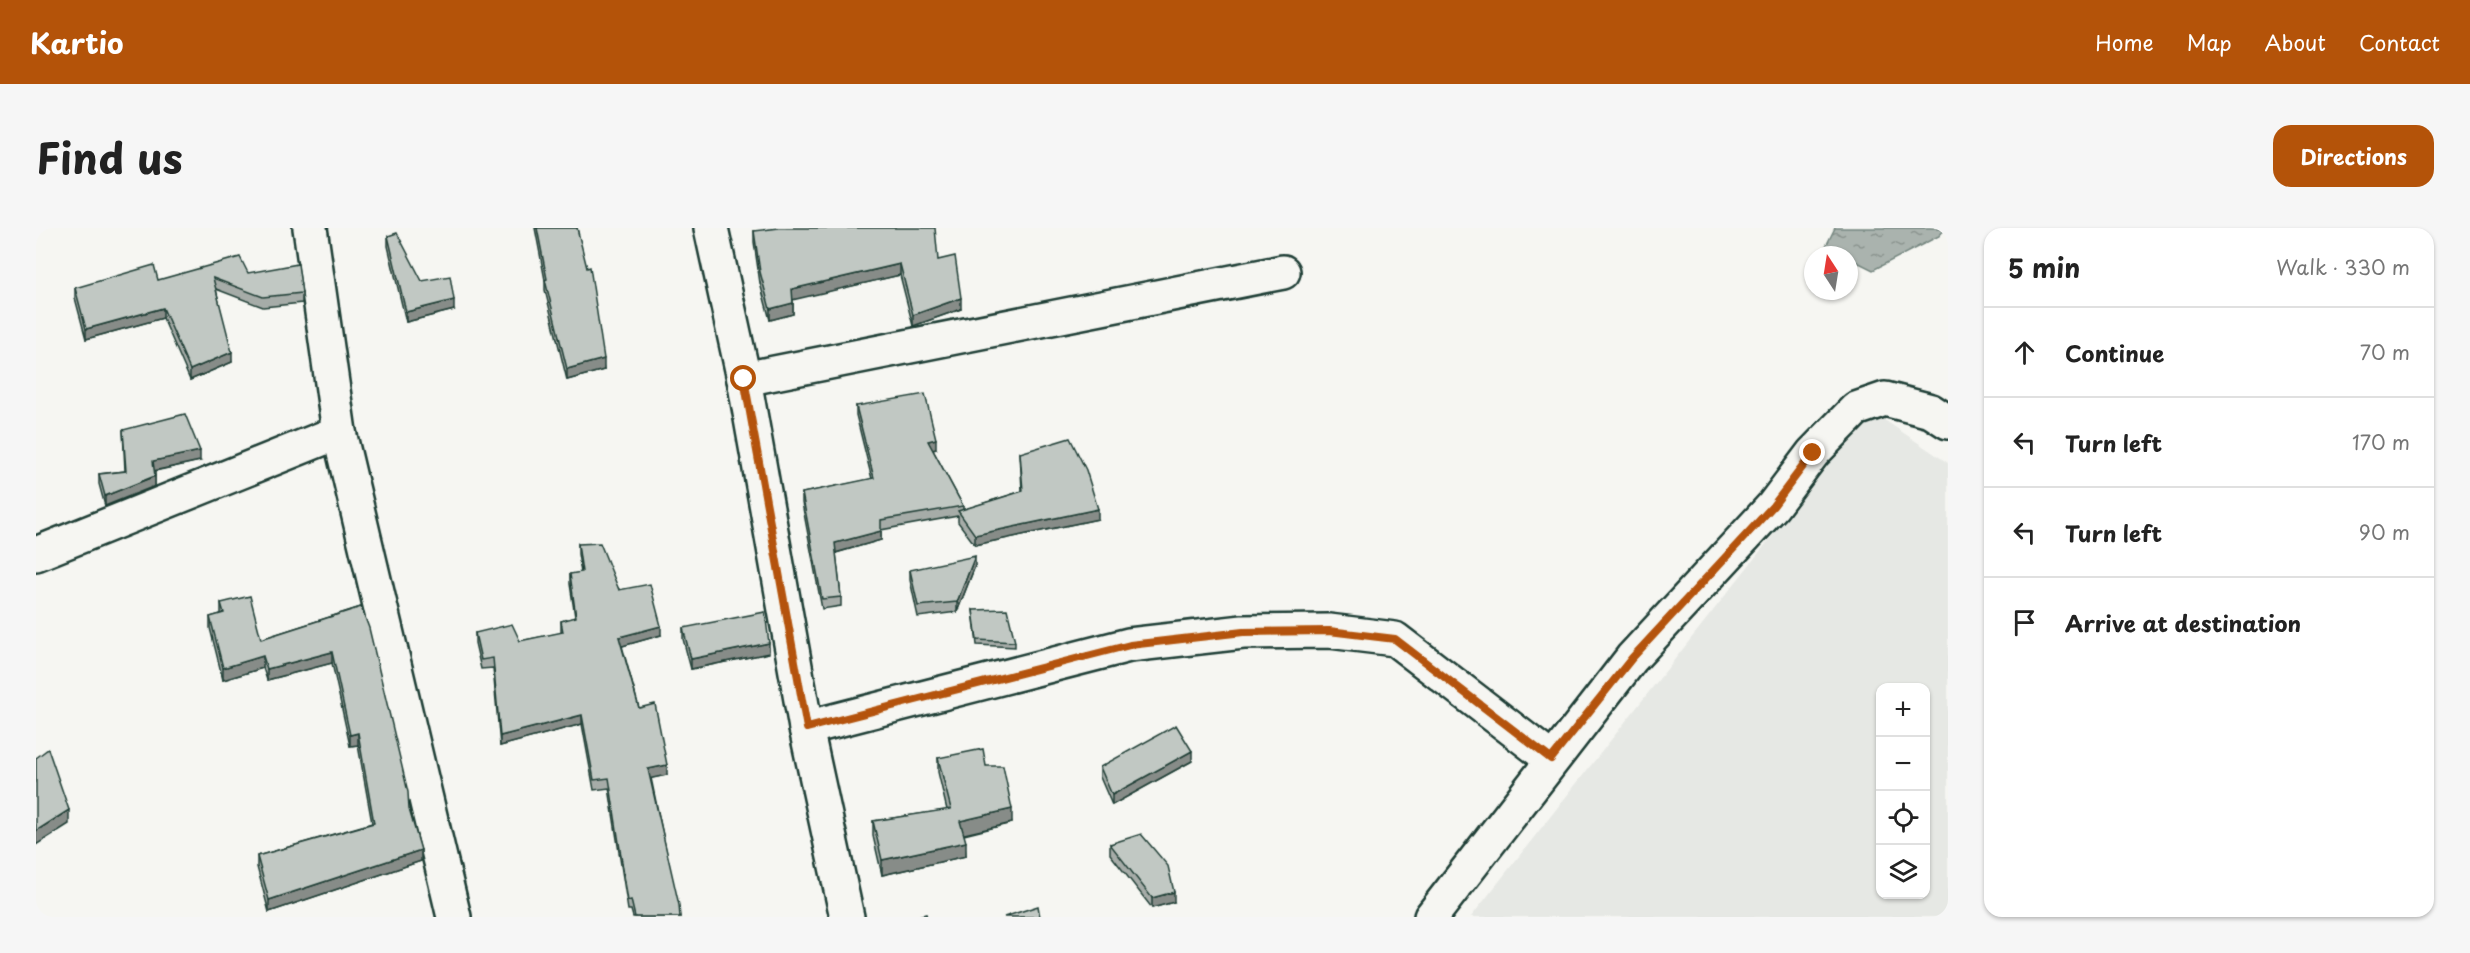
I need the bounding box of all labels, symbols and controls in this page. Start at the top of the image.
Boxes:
text: Kartio [30,21,124,64]
text: Home [2095,26,2154,58]
text: Map [2187,26,2232,58]
text: About [2265,26,2326,58]
text: Contact [2359,26,2440,58]
text: Find us [36,125,183,188]
button: Directions [2273,125,2434,187]
north arrow [1804,246,1858,300]
text: 5 min [2008,248,2080,287]
text: Walk · 330 m [2276,252,2410,282]
icon: ahead [2008,336,2041,369]
text: Continue [2065,336,2164,369]
text: 70 m [2360,337,2410,367]
route start [730,365,756,391]
icon: left [2008,426,2041,459]
text: Turn left [2065,426,2162,459]
text: 170 m [2352,427,2410,457]
route end [1799,439,1825,465]
icon: left [2008,516,2041,549]
text: Turn left [2065,516,2162,549]
text: 90 m [2359,517,2410,547]
icon: arrive [2008,606,2041,639]
text: Arrive at destination [2065,606,2301,639]
map controls [1876,683,1930,899]
button: + [1876,683,1930,737]
button: − [1876,737,1930,791]
button: locate [1876,791,1930,845]
button: layers [1876,845,1930,899]

